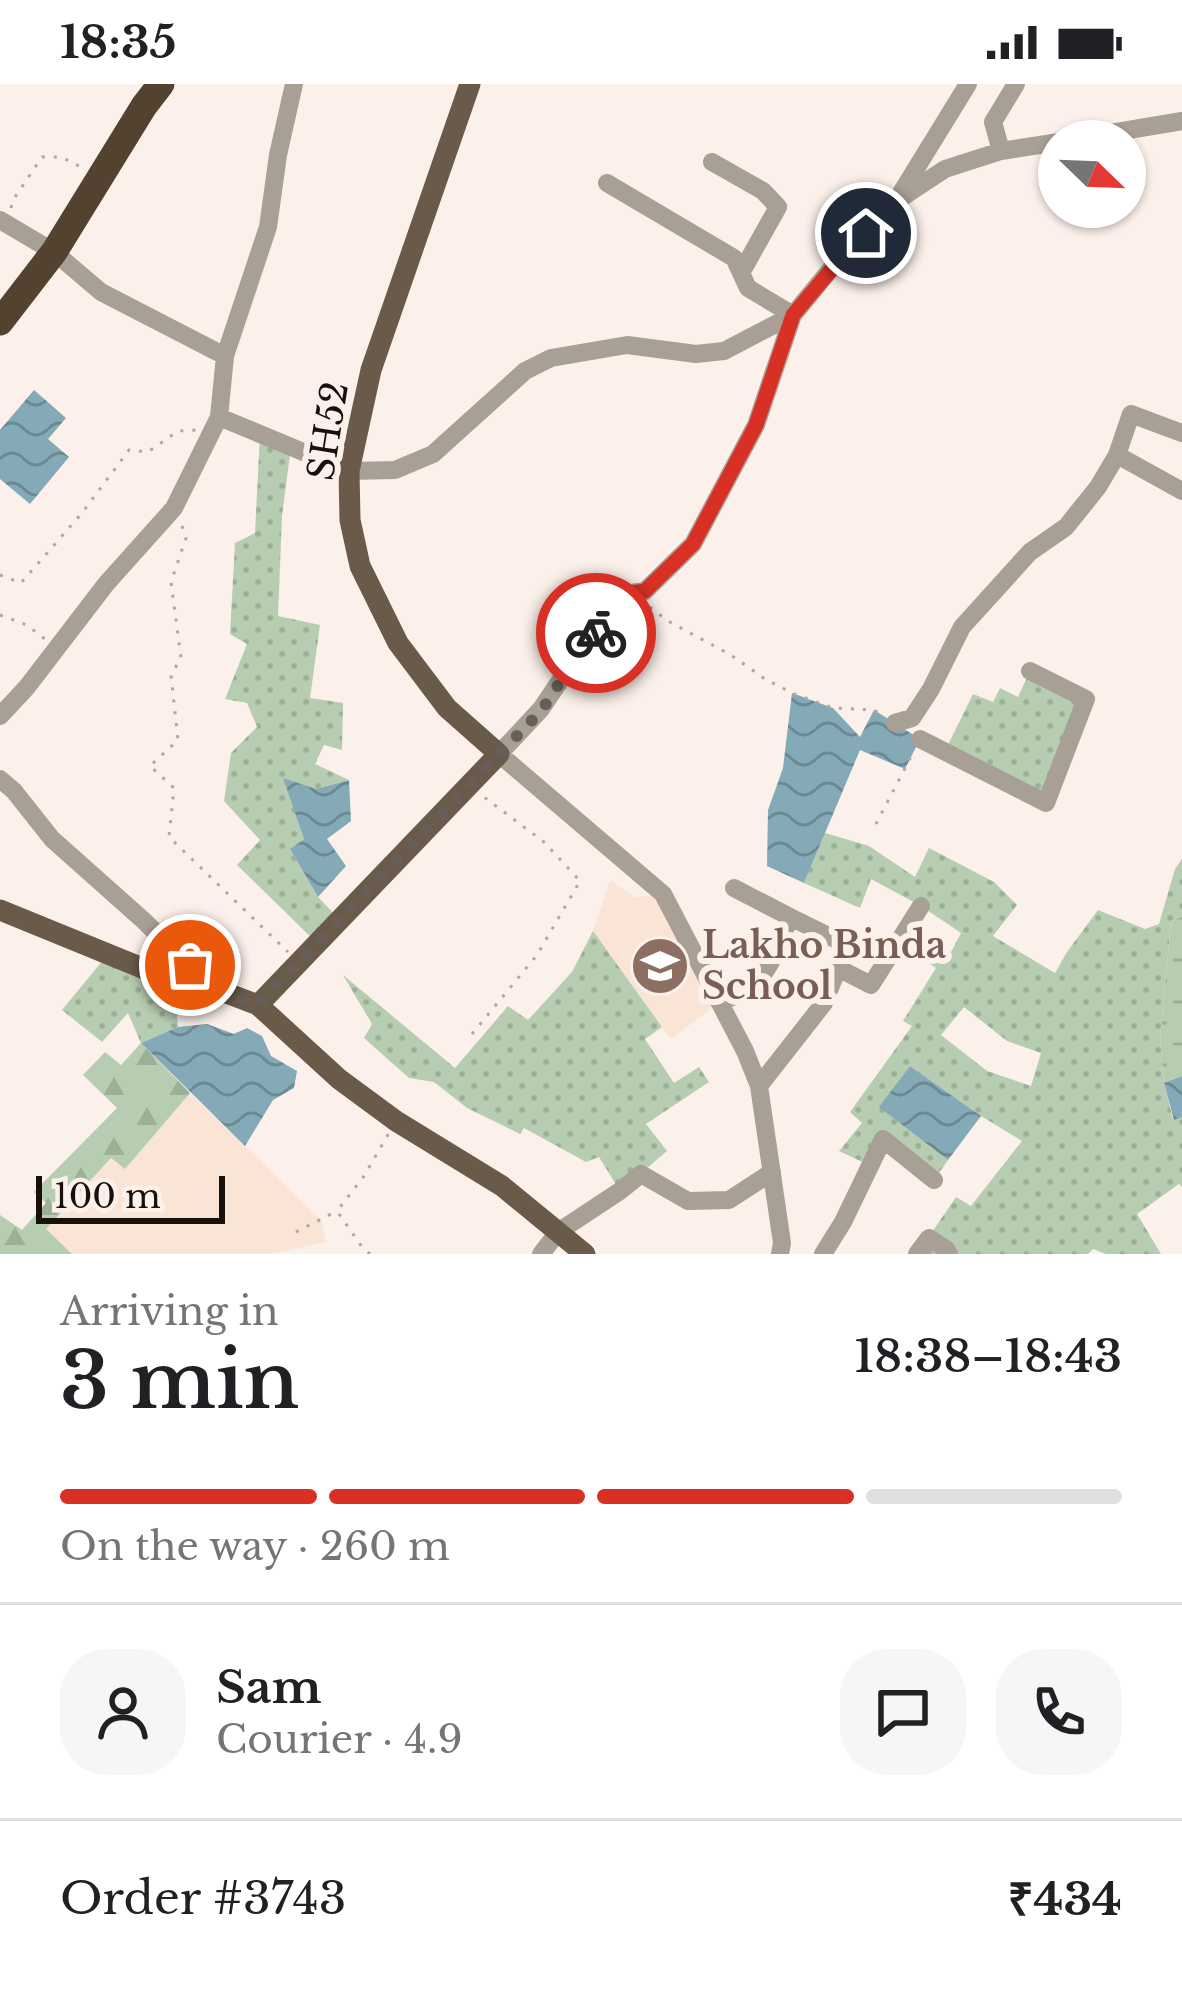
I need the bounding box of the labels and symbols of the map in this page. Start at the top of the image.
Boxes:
north arrow [1038,120,1146,228]
pin [815,182,917,284]
street label: SH52 [298,379,358,483]
courier [536,573,656,693]
pin [139,914,241,1016]
place label: Lakho Binda School [702,923,947,1009]
school or university icon: Lakho Binda School [629,935,691,997]
scale bar [36,1170,225,1223]

